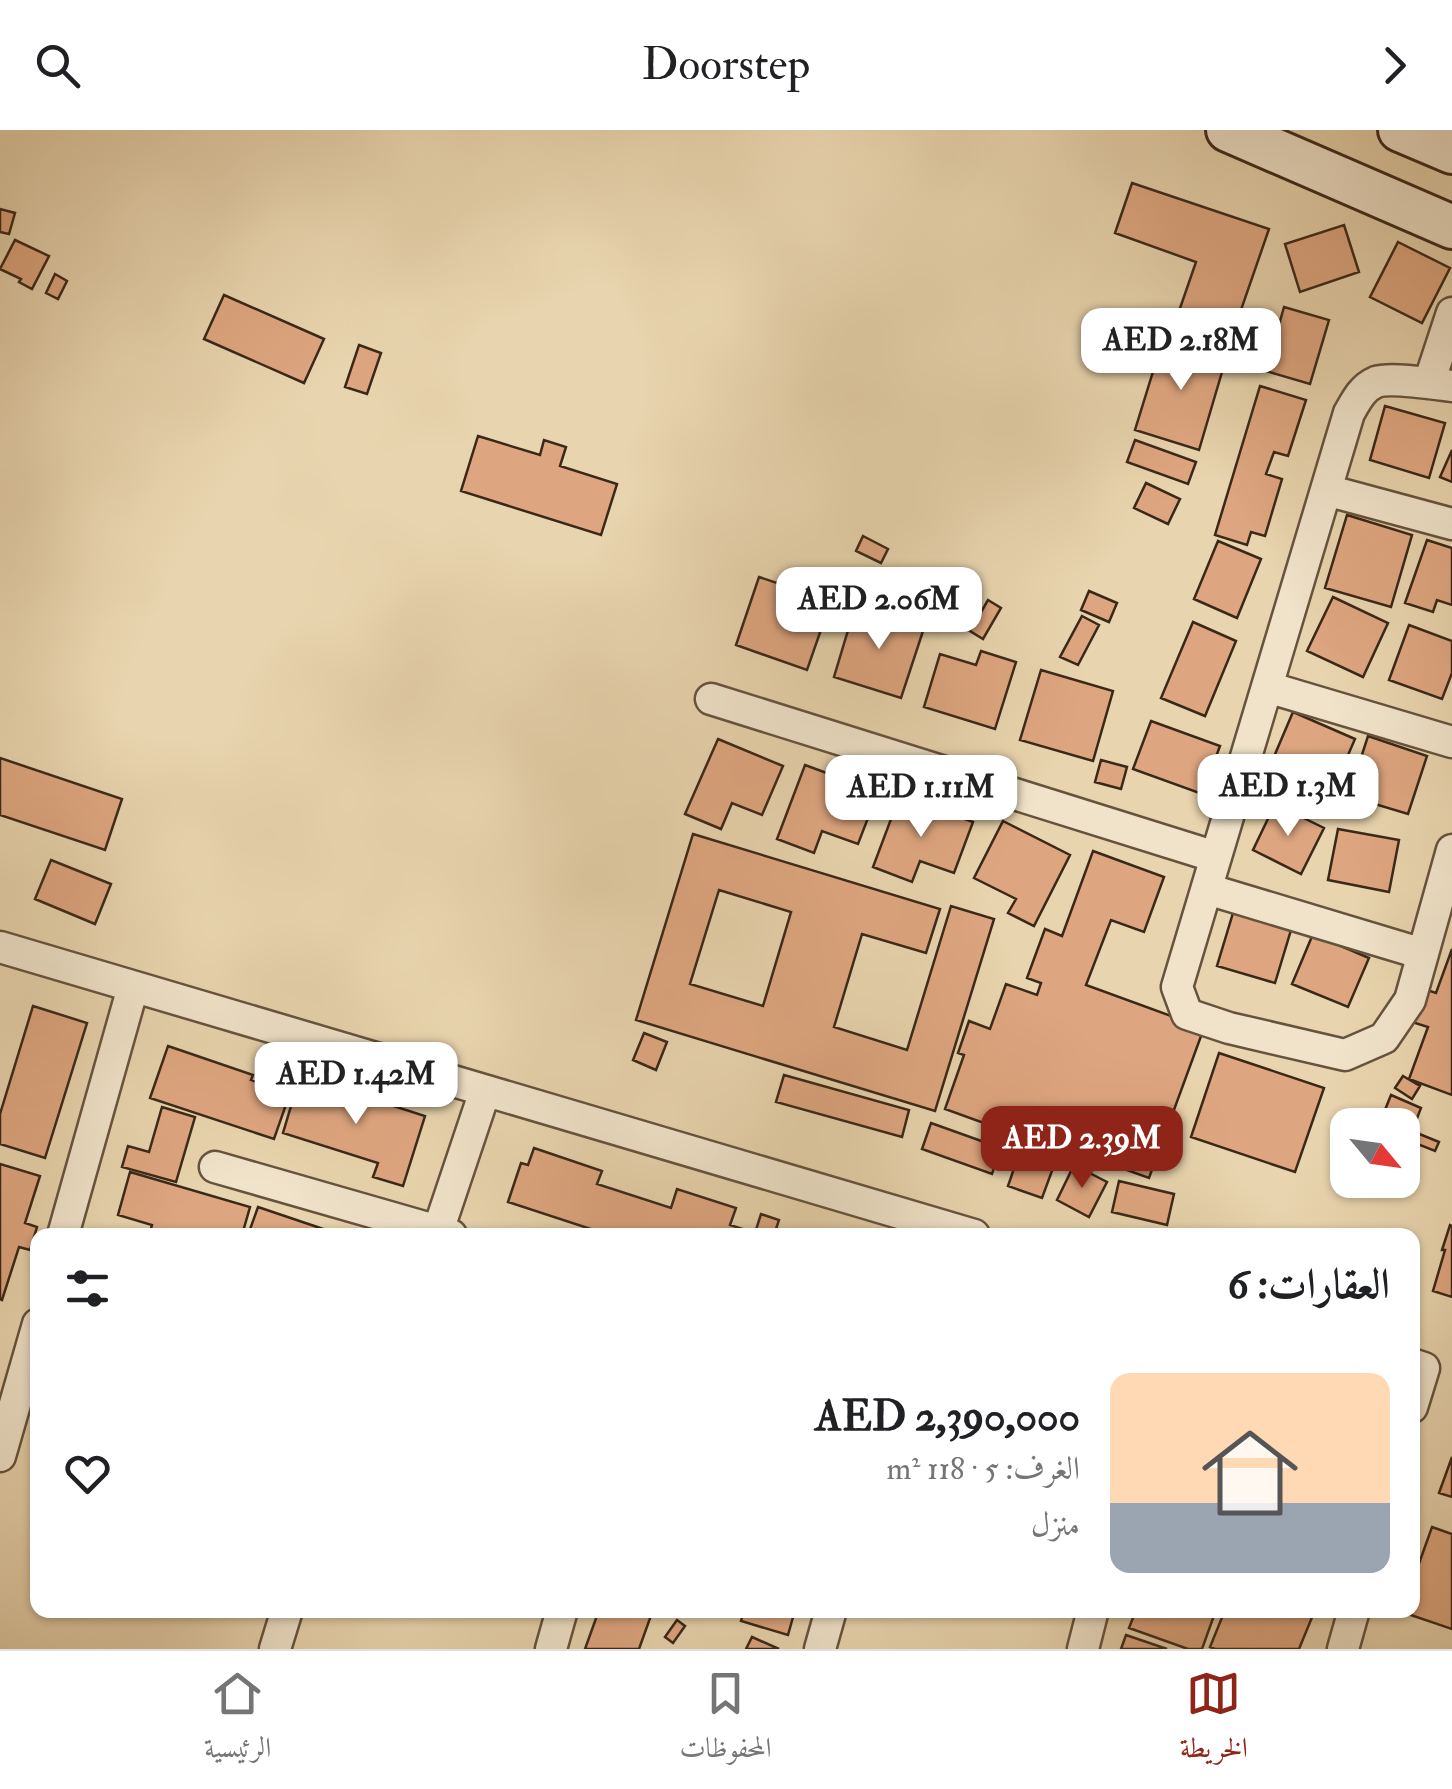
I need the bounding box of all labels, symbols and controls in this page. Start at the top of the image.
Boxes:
text: Doorstep [642,37,810,93]
icon: search [30,38,85,93]
icon: forward [1367,38,1422,93]
pin: AED 2.18M [1067,308,1295,393]
text: AED 2.18M [1103,320,1259,360]
pin: AED 2.06M [765,567,993,652]
text: AED 2.06M [798,579,960,619]
pin: AED 1.3M [1185,754,1391,839]
pin: AED 1.11M [807,755,1035,840]
text: AED 1.3M [1219,766,1357,806]
text: AED 1.11M [847,767,995,807]
pin: AED 1.42M [242,1042,470,1127]
text: AED 1.42M [277,1054,435,1094]
pin: AED 2.39M [968,1106,1196,1191]
north arrow [1330,1108,1420,1198]
map controls [1330,1108,1420,1198]
text: AED 2.39M [1003,1118,1161,1158]
text: العقارات: 6 [1227,1259,1390,1311]
icon: filters [60,1261,115,1316]
text: AED 2,390,000 [815,1391,1080,1443]
icon: home [1190,1413,1310,1533]
icon: heart [60,1446,115,1501]
text: الغرف: 5 · 118 m² [886,1449,1080,1489]
text: منزل [1031,1505,1080,1545]
tab: الرئيسية [204,1666,271,1775]
tab: المحفوظات [679,1666,772,1775]
tab: الخريطة [1180,1666,1248,1775]

